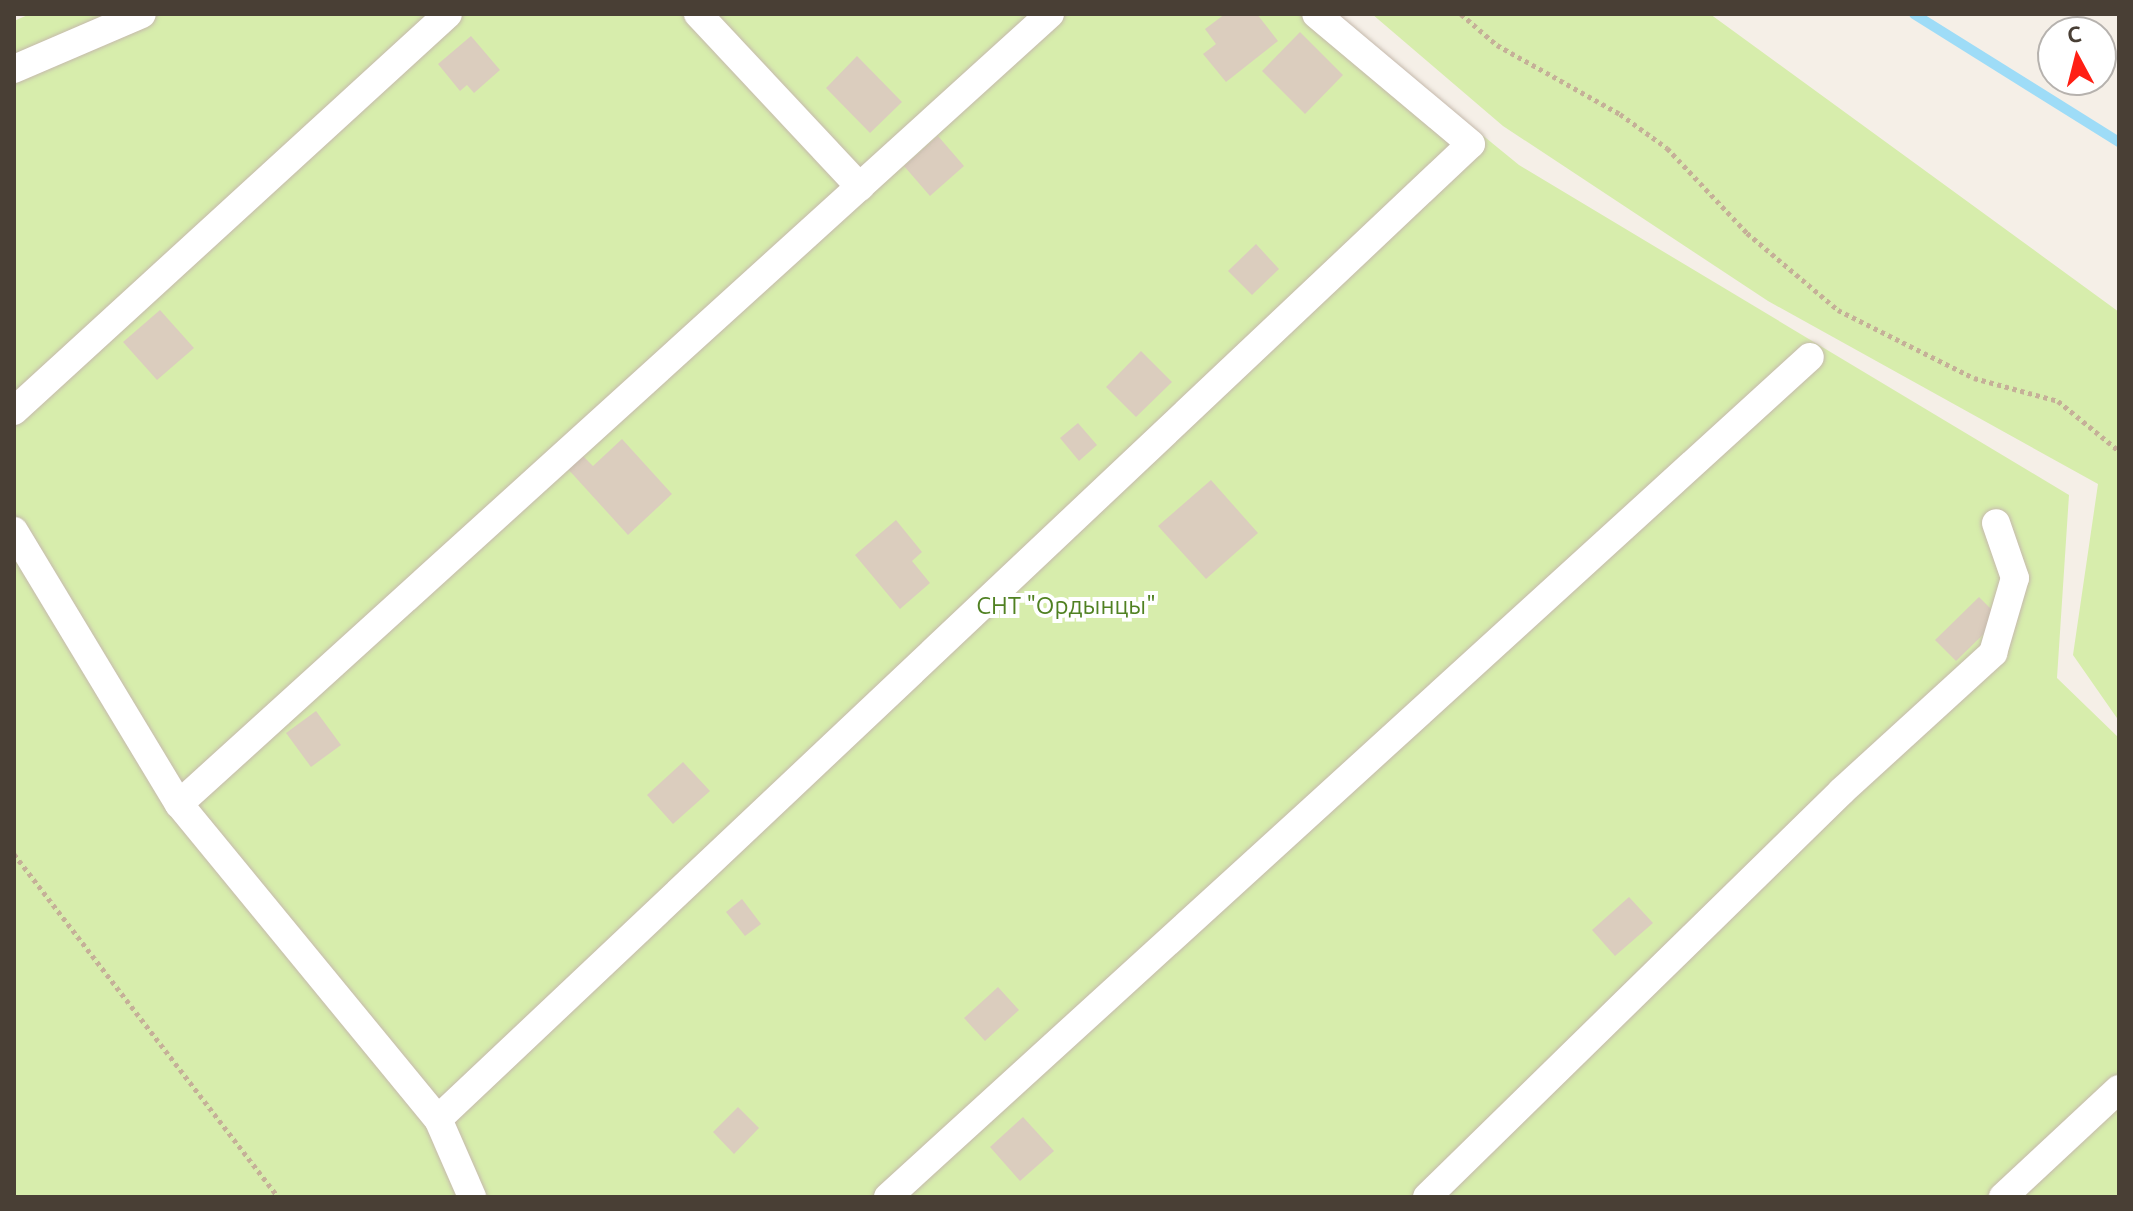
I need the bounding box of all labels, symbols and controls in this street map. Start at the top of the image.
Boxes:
north arrow [2037,16,2117,96]
text: С [2066,20,2083,47]
park label: СНТ "Ордынцы" [976,592,1156,620]

